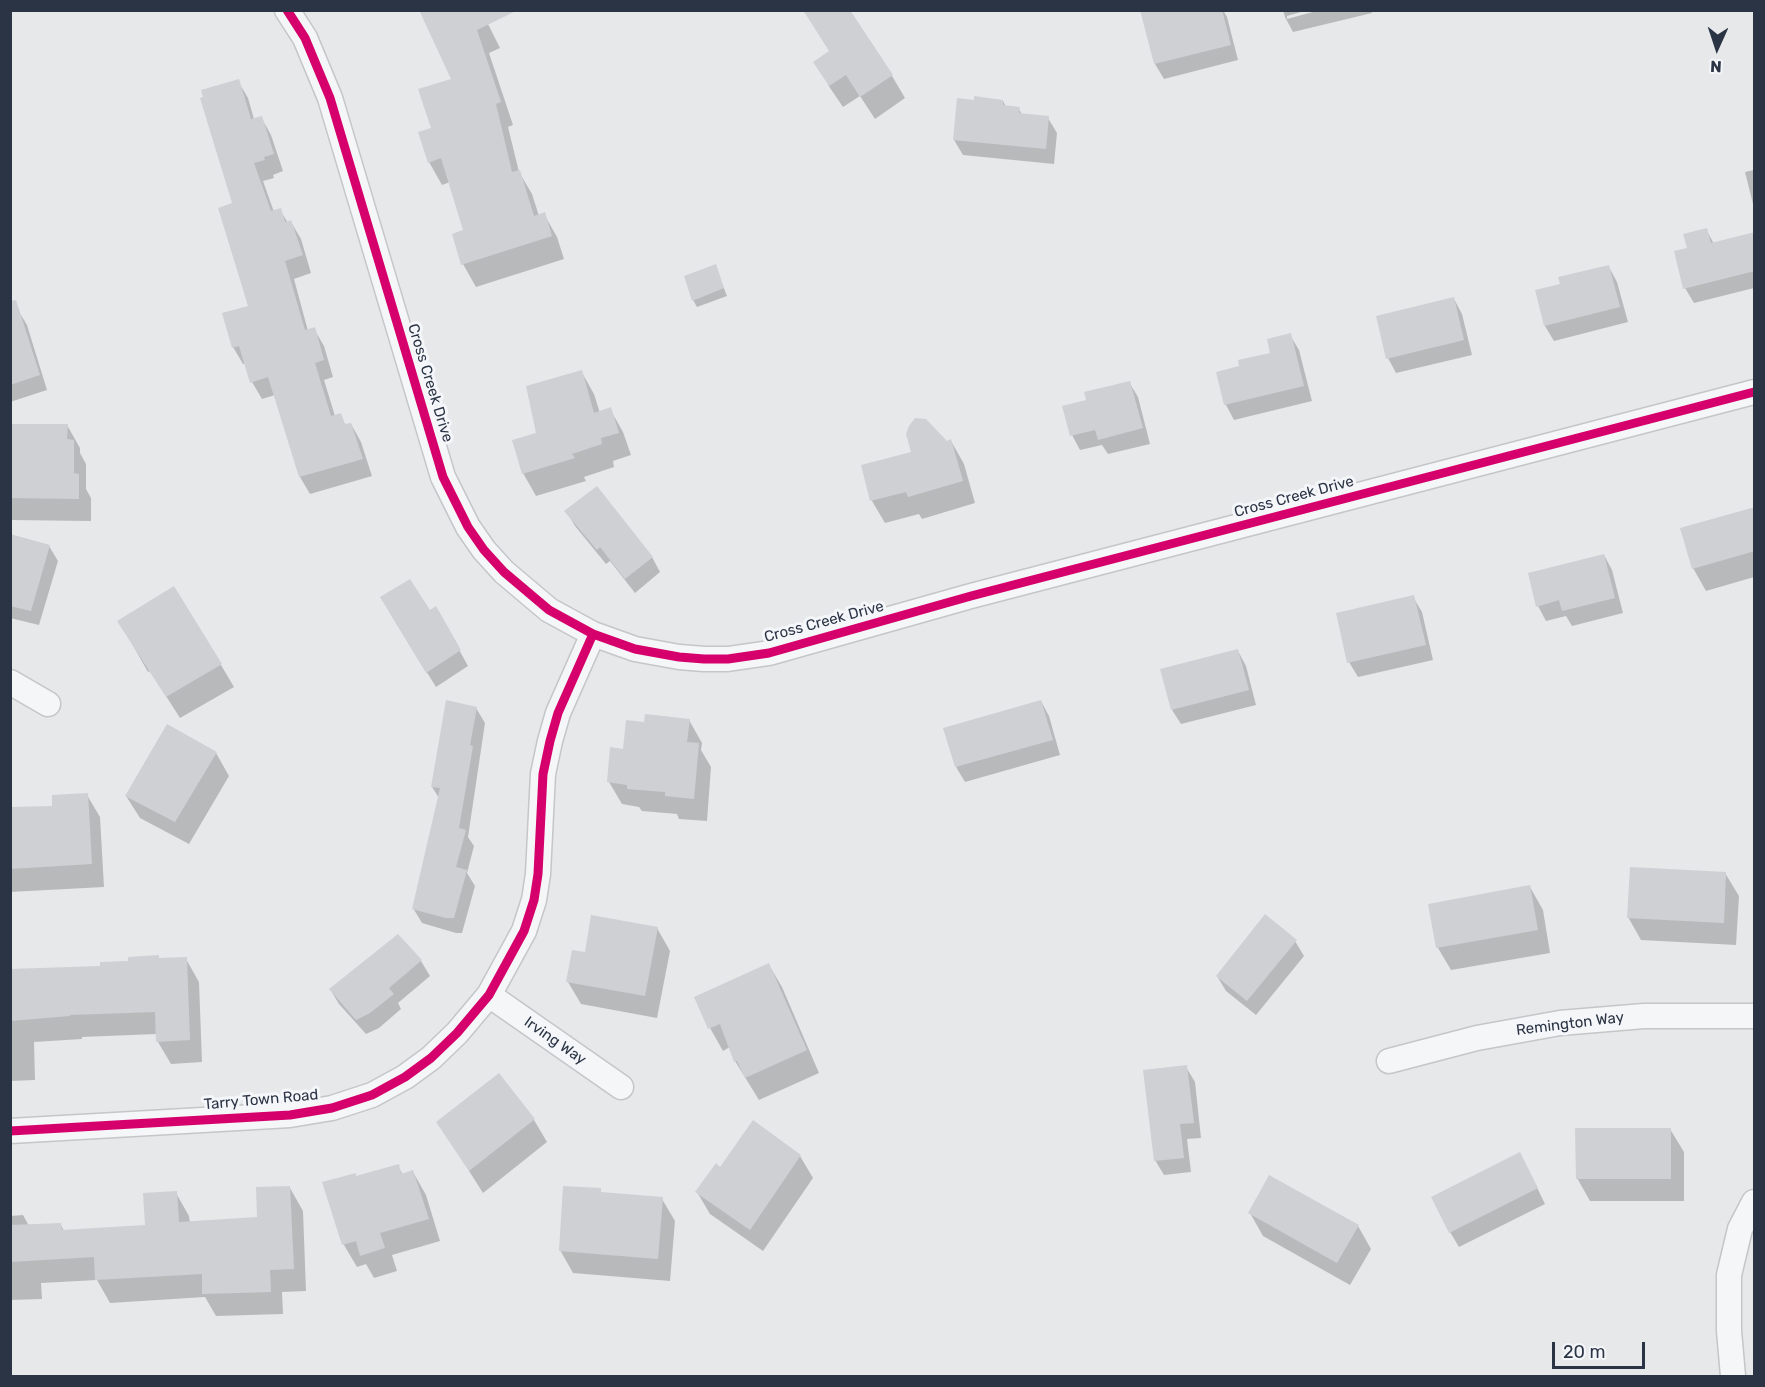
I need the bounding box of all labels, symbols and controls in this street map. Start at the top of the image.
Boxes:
north arrow [1687,18,1747,78]
text: N [1710,57,1722,76]
street label: Cross Creek Drive [403,322,457,444]
street label: Cross Creek Drive [1232,472,1356,522]
street label: Cross Creek Drive [762,597,886,647]
street label: Remington Way [1515,1008,1625,1040]
street label: Irving Way [521,1013,589,1069]
street label: Tarry Town Road [203,1086,319,1114]
scale bar [1555,1330,1648,1368]
text: 20 m [1563,1341,1605,1363]

